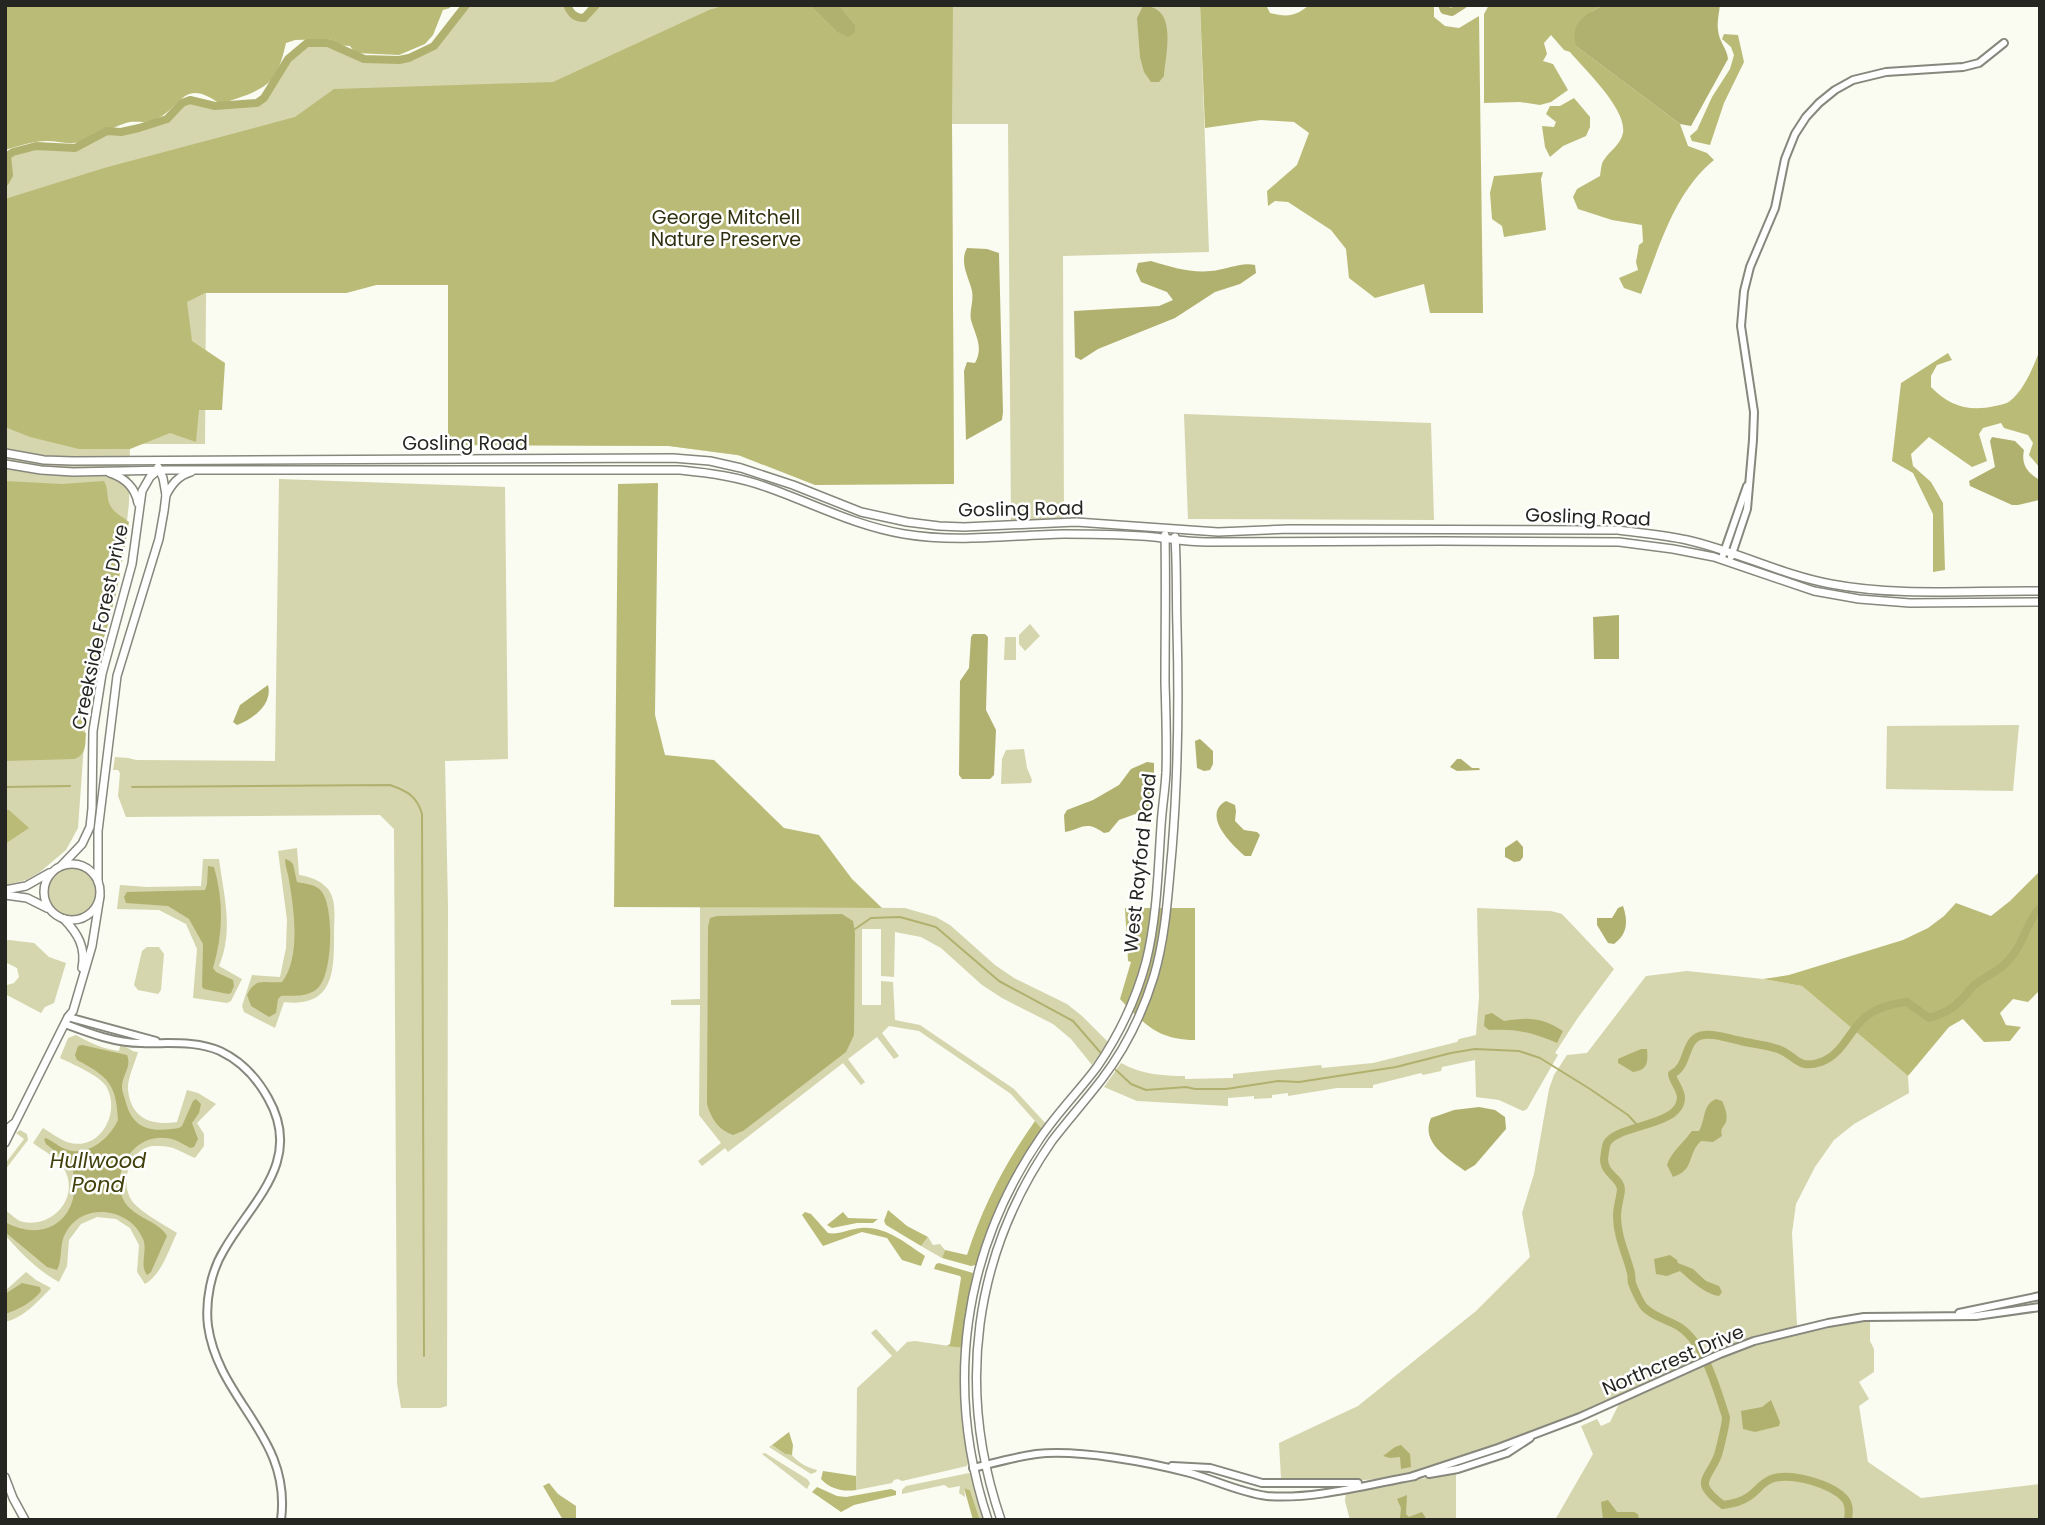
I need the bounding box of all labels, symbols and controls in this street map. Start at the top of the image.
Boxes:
park label: George Mitchell Nature Preserve [651,204,801,253]
street label: Gosling Road [402,430,528,457]
street label: Gosling Road [958,494,1084,524]
street label: Gosling Road [1525,501,1651,533]
street label: Creekside Forest Drive [65,522,135,732]
street label: West Rayford Road [1117,772,1163,954]
water label: Hullwood Pond [50,1146,147,1199]
street label: Northcrest Drive [1598,1318,1748,1402]

